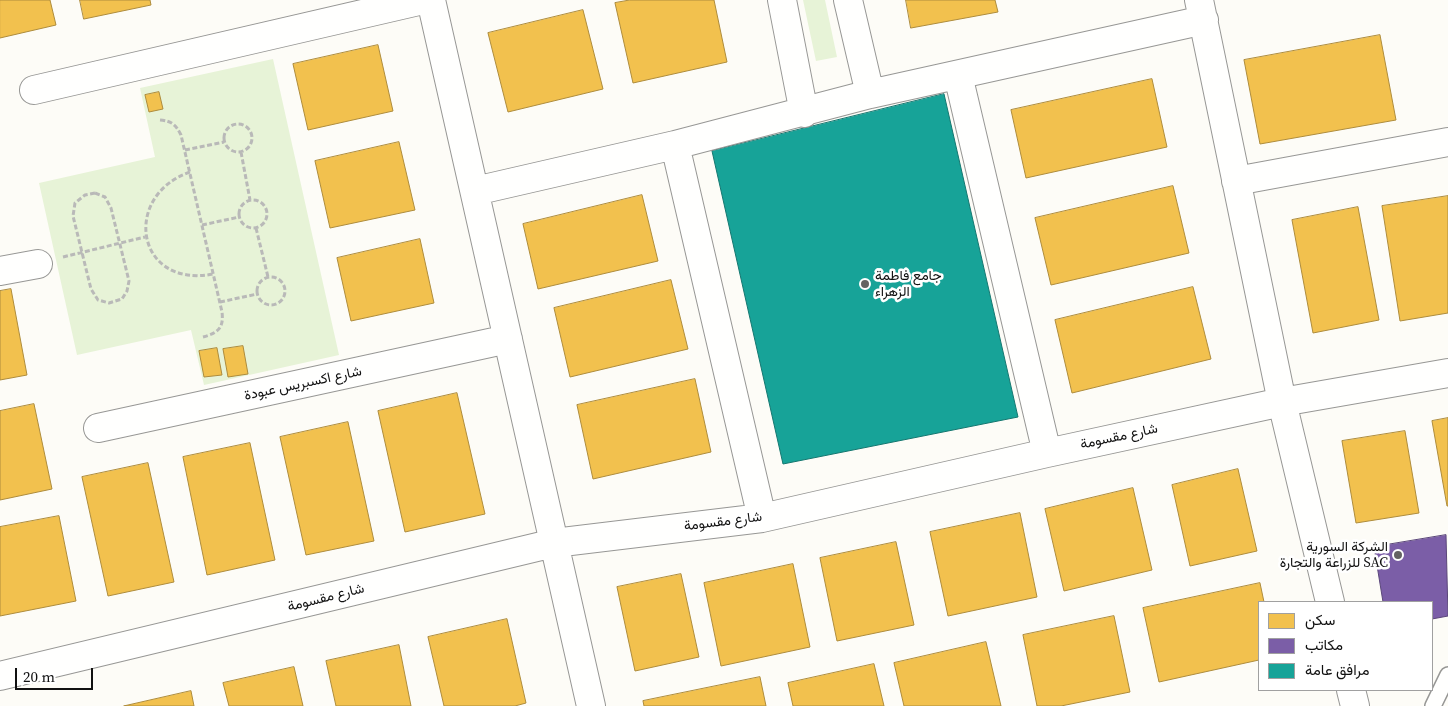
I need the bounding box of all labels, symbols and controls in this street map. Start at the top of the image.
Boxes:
place label: جامع فاطمة الزهراء [875,268,942,300]
marker: جامع فاطمة الزهراء [859,278,871,290]
street label: شارع اكسبريس عبودة [243,363,363,405]
street label: شارع مقسومة [1079,421,1159,453]
street label: شارع مقسومة [683,509,763,535]
place label: الشركة السورية للزراعة والتجارة SAC [1280,539,1388,572]
marker: الشركة السورية للزراعة والتجارة SAC [1392,549,1404,561]
street label: شارع مقسومة [286,580,366,616]
legend [1258,601,1433,691]
text: سكن [1305,609,1335,630]
text: مكاتب [1305,634,1343,655]
scale bar [18,658,95,690]
text: مرافق عامة [1305,659,1369,680]
text: 20 m [23,666,55,687]

